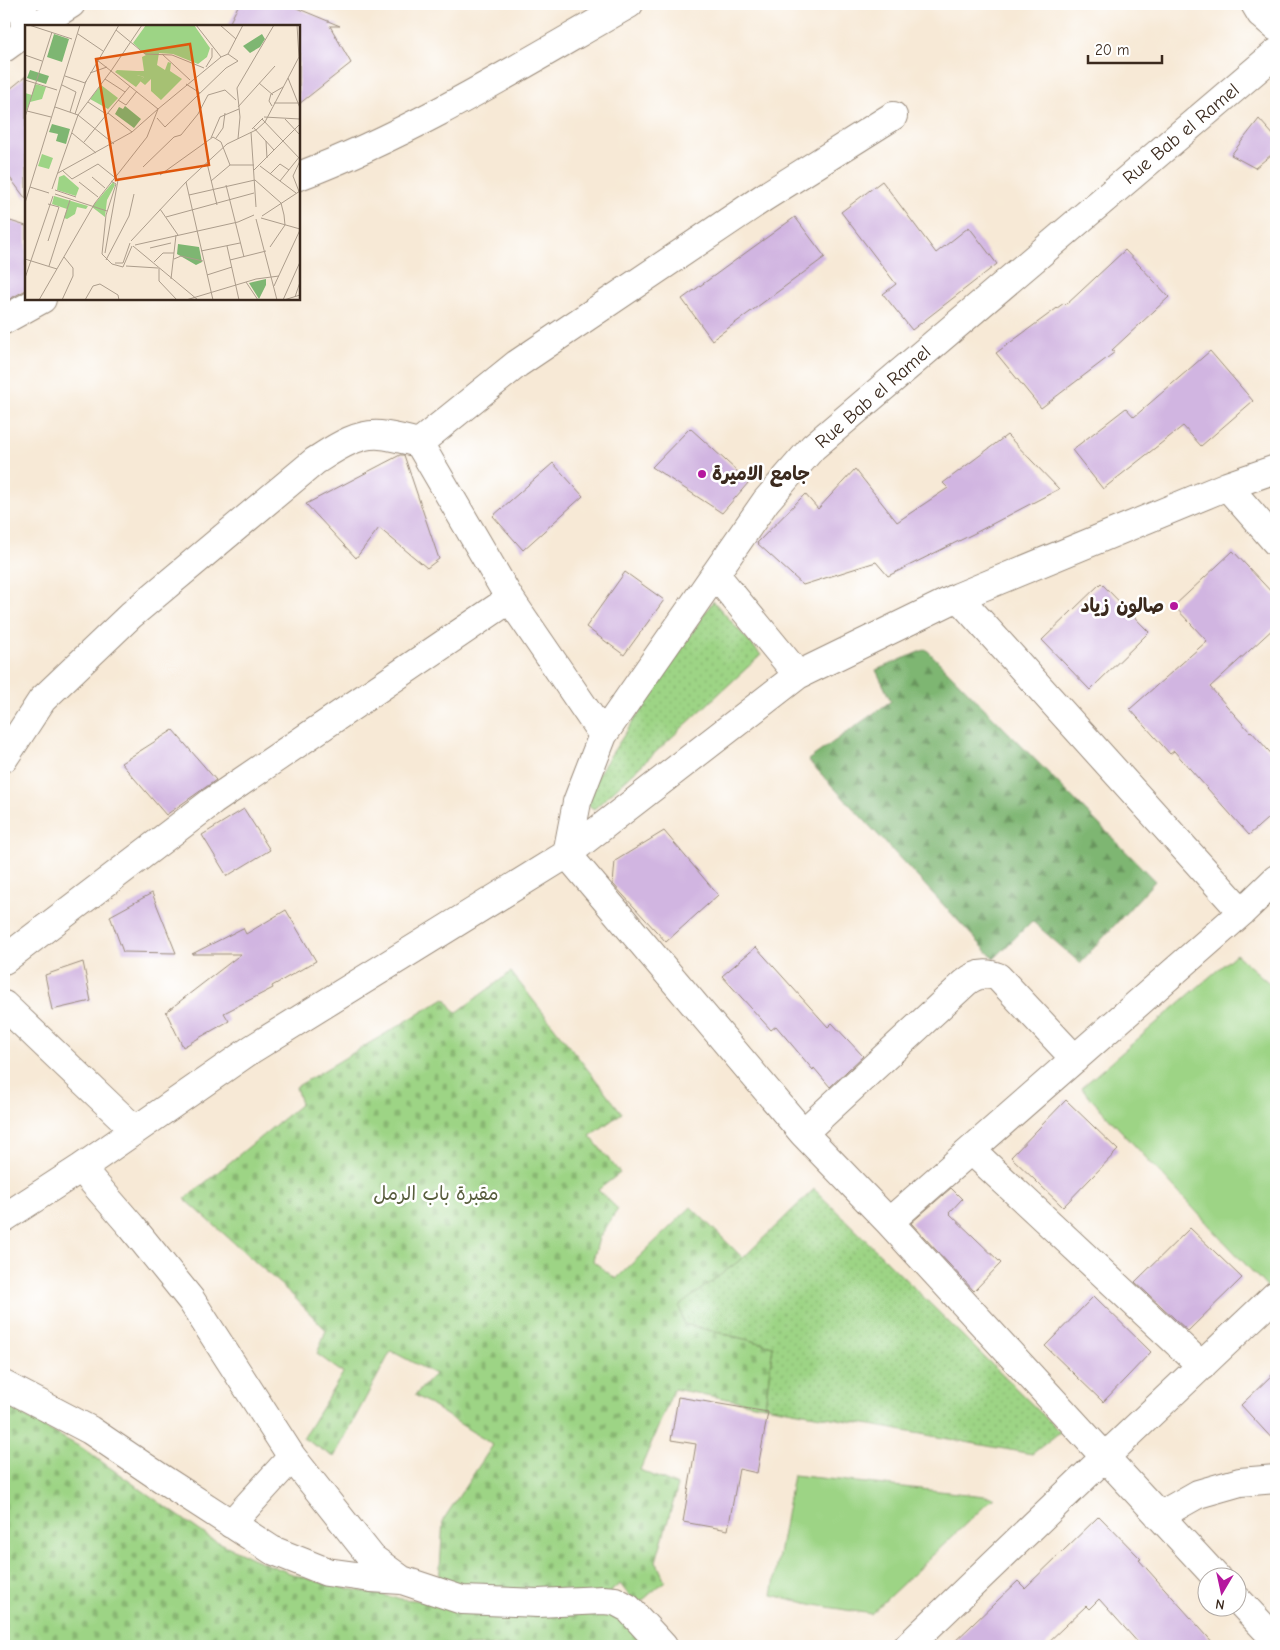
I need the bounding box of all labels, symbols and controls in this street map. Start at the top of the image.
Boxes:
inset map [25,25,300,300]
scale bar [1088,32,1161,64]
text: 20 m [1095,41,1129,59]
street label: Rue Bab el Ramel [1118,79,1244,189]
street label: Rue Bab el Ramel [811,341,935,453]
place label: جامع الاميرة [712,463,810,487]
marker: جامع الاميرة [696,468,708,480]
place label: صالون زياد [1081,595,1164,619]
marker: صالون زياد [1168,600,1180,612]
park label: مقبرة باب الرمل [373,1183,499,1205]
north arrow [1198,1568,1248,1618]
text: N [1214,1595,1226,1613]

